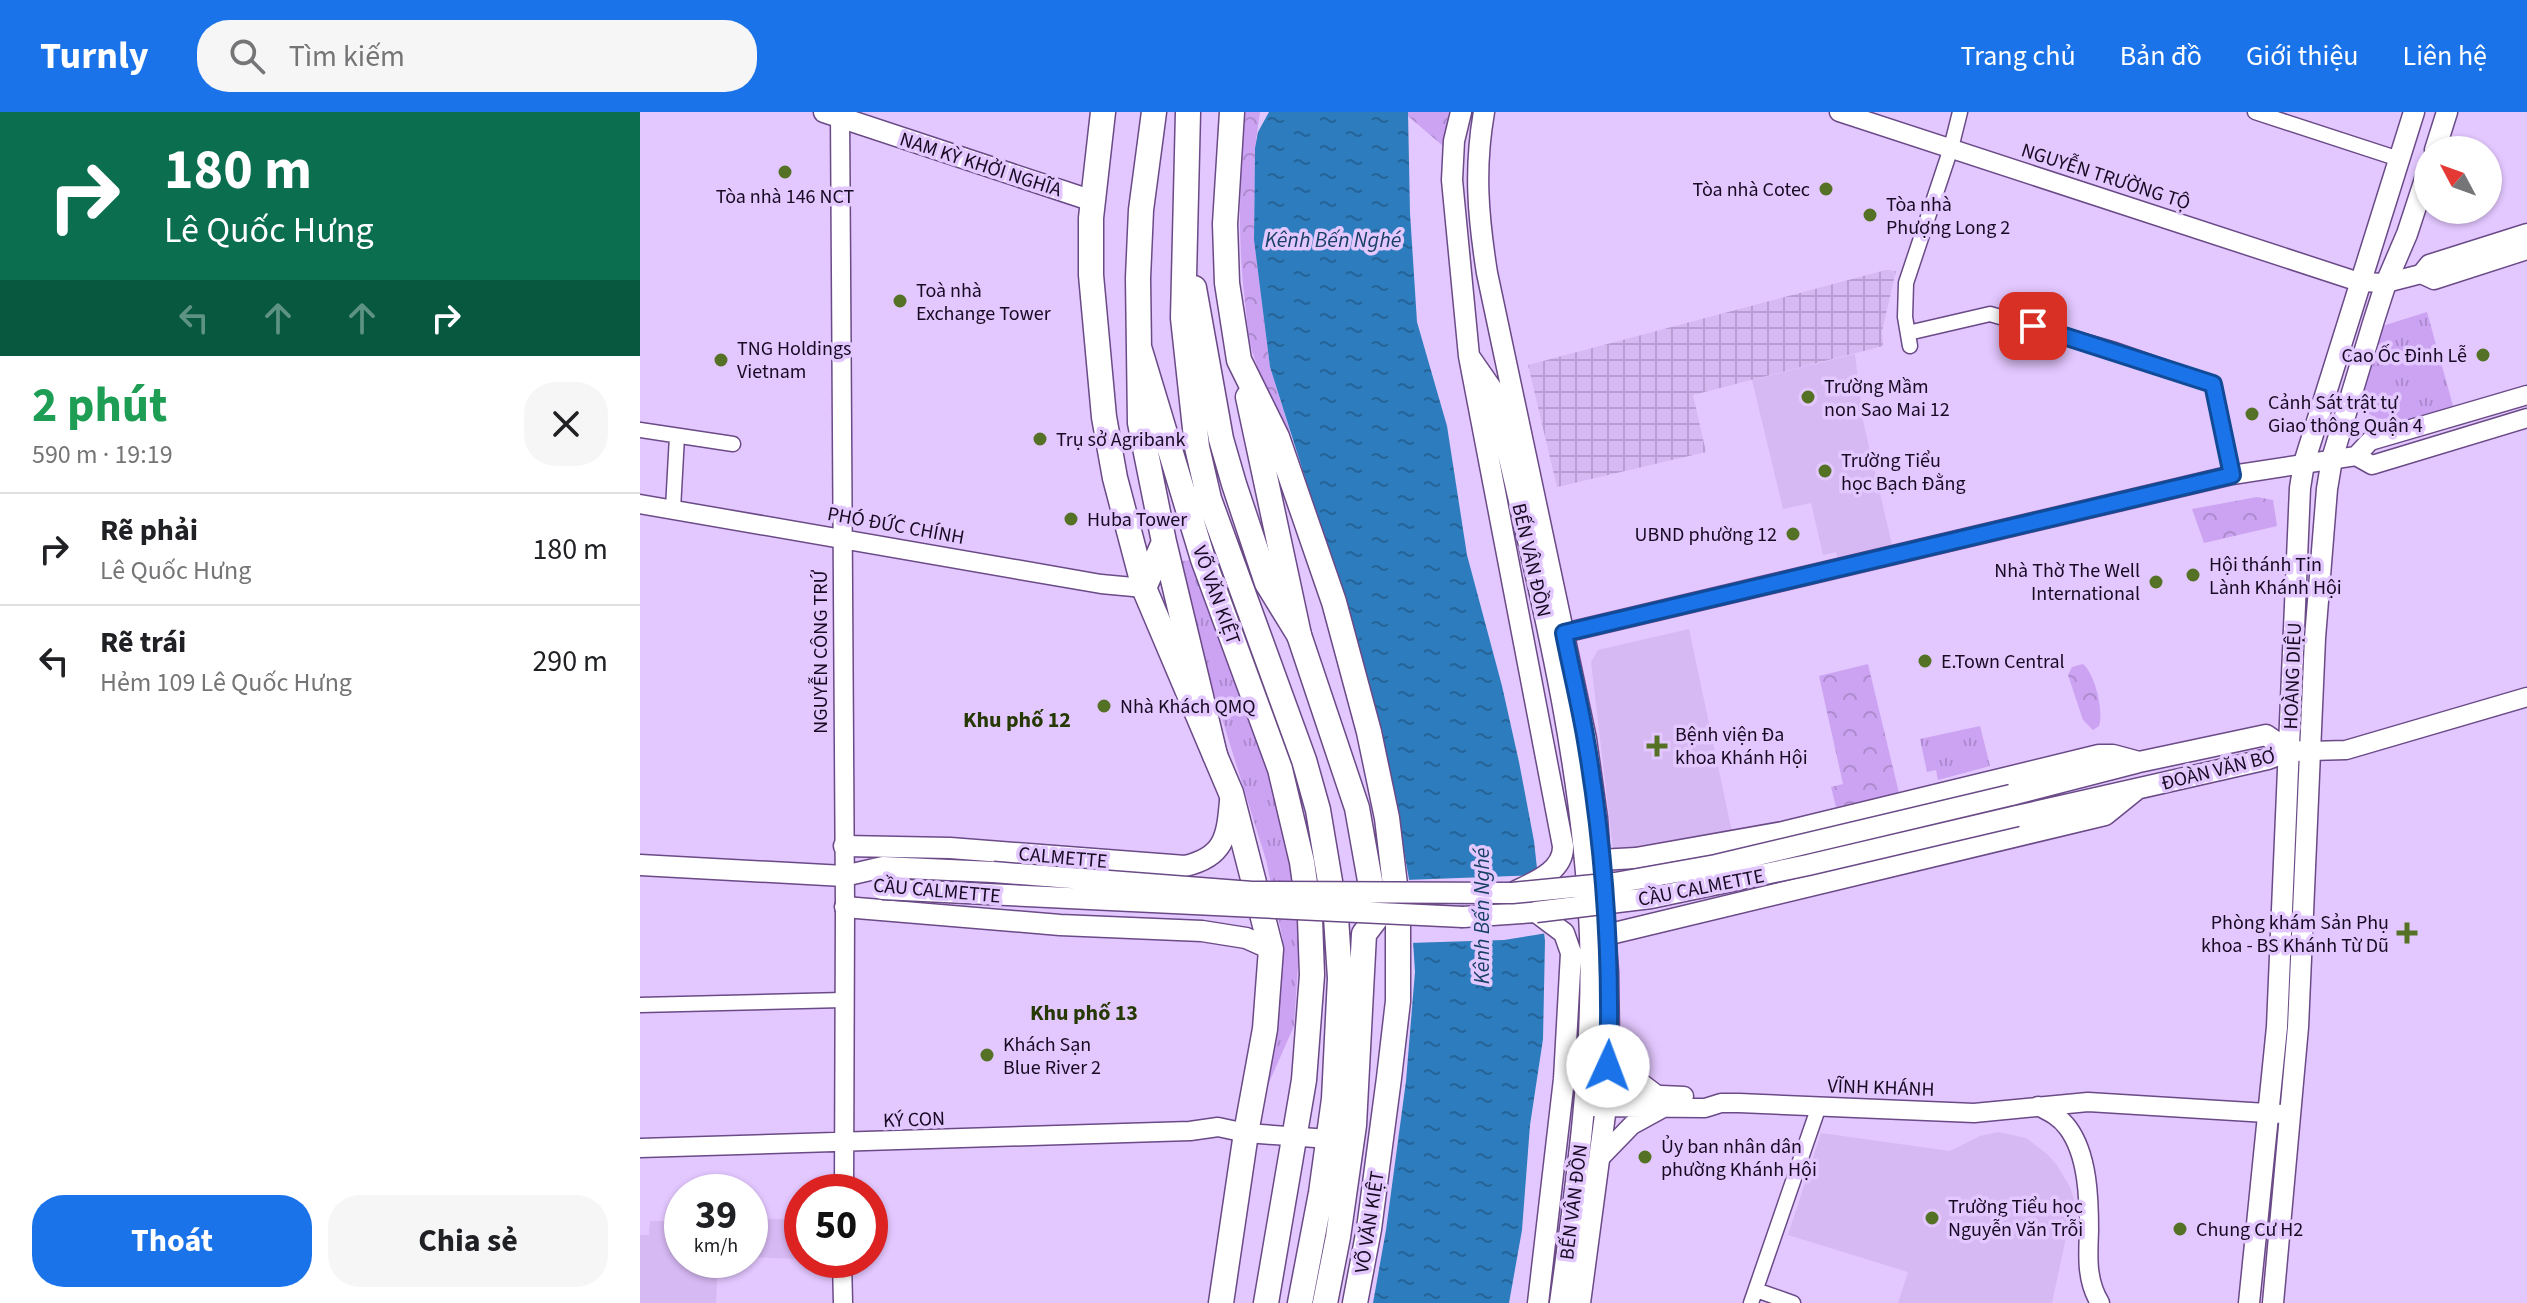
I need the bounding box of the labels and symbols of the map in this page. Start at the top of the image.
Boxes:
street label: NAM KỲ KHỞI NGHĨA [896,126,1065,204]
street label: NGUYỄN TRƯỜNG TỘ [2018,136,2194,218]
north arrow [2414,136,2502,224]
marker: Tòa nhà 146 NCT [776,163,794,181]
place label: Tòa nhà Cotec [1693,176,1810,204]
marker: Tòa nhà Cotec [1817,180,1835,198]
place label: Tòa nhà 146 NCT [716,183,855,211]
place label: Tòa nhà Phượng Long 2 [1886,191,2010,242]
marker: Tòa nhà Phượng Long 2 [1861,206,1879,224]
water label: Kênh Bến Nghé [1265,224,1402,256]
place label: Toà nhà Exchange Tower [916,277,1051,328]
marker: Toà nhà Exchange Tower [891,292,909,310]
pin [1999,292,2067,360]
place label: TNG Holdings Vietnam [737,335,851,386]
place label: Cao Ốc Đinh Lễ [2341,342,2467,370]
marker: Cao Ốc Đinh Lễ [2474,346,2492,364]
marker: TNG Holdings Vietnam [712,351,730,369]
place label: Trường Mầm non Sao Mai 12 [1824,373,1950,424]
marker: Trường Mầm non Sao Mai 12 [1799,388,1817,406]
place label: Cảnh Sát trật tự Giao thông Quận 4 [2268,389,2423,440]
marker: Cảnh Sát trật tự Giao thông Quận 4 [2243,405,2261,423]
place label: Trụ sở Agribank [1056,426,1185,454]
marker: Trụ sở Agribank [1031,430,1049,448]
place label: Trường Tiểu học Bạch Đằng [1841,447,1965,498]
marker: Trường Tiểu học Bạch Đằng [1816,462,1834,480]
street label: PHÓ ĐỨC CHÍNH [825,500,967,552]
street label: BẾN VÂN ĐỒN [1504,501,1558,620]
place label: Huba Tower [1087,506,1187,534]
marker: Huba Tower [1062,510,1080,528]
place label: UBND phường 12 [1635,521,1777,549]
marker: UBND phường 12 [1784,525,1802,543]
street label: VÕ VĂN KIỆT [1185,542,1247,649]
place label: Hội thánh Tin Lành Khánh Hội [2209,551,2342,602]
place label: Nhà Thờ The Well International [1994,557,2140,608]
marker: Hội thánh Tin Lành Khánh Hội [2184,566,2202,584]
street label: NGUYỄN CÔNG TRỨ [807,569,835,734]
marker: Nhà Thờ The Well International [2147,573,2165,591]
street label: HOÀNG DIỆU [2277,622,2309,730]
place label: E.Town Central [1941,648,2065,676]
marker: E.Town Central [1916,652,1934,670]
place label: Nhà Khách QMQ [1120,693,1256,721]
marker: Nhà Khách QMQ [1095,697,1113,715]
district label: Khu phố 12 [963,704,1071,736]
place label: Bệnh viện Đa khoa Khánh Hội [1675,721,1808,772]
marker: Bệnh viện Đa khoa Khánh Hội [1646,735,1668,757]
street label: ĐOÀN VĂN BƠ [2158,742,2278,798]
street label: CALMETTE [1017,840,1108,876]
water label: Kênh Bến Nghé [1466,847,1498,984]
street label: CẦU CALMETTE [1636,862,1767,914]
street label: CẦU CALMETTE [872,871,1002,911]
place label: Phòng khám Sản Phụ khoa - BS Khánh Từ Dũ [2201,909,2389,960]
marker: Phòng khám Sản Phụ khoa - BS Khánh Từ Dũ [2396,922,2418,944]
district label: Khu phố 13 [1030,997,1138,1029]
position arrow [1566,1024,1650,1108]
place label: Khách Sạn Blue River 2 [1003,1031,1101,1082]
marker: Khách Sạn Blue River 2 [978,1046,996,1064]
street label: VĨNH KHÁNH [1827,1072,1935,1104]
street label: KÝ CON [883,1105,945,1135]
place label: Ủy ban nhân dân phường Khánh Hội [1661,1133,1817,1184]
street label: BẾN VÂN ĐỒN [1553,1143,1595,1261]
marker: Ủy ban nhân dân phường Khánh Hội [1636,1148,1654,1166]
street label: VÕ VĂN KIỆT [1348,1169,1392,1275]
speed limit sign: 50 [784,1174,888,1278]
place label: Trường Tiểu học Nguyễn Văn Trỗi [1948,1193,2083,1244]
marker: Trường Tiểu học Nguyễn Văn Trỗi [1923,1209,1941,1227]
place label: Chung Cư H2 [2196,1216,2303,1244]
marker: Chung Cư H2 [2171,1220,2189,1238]

